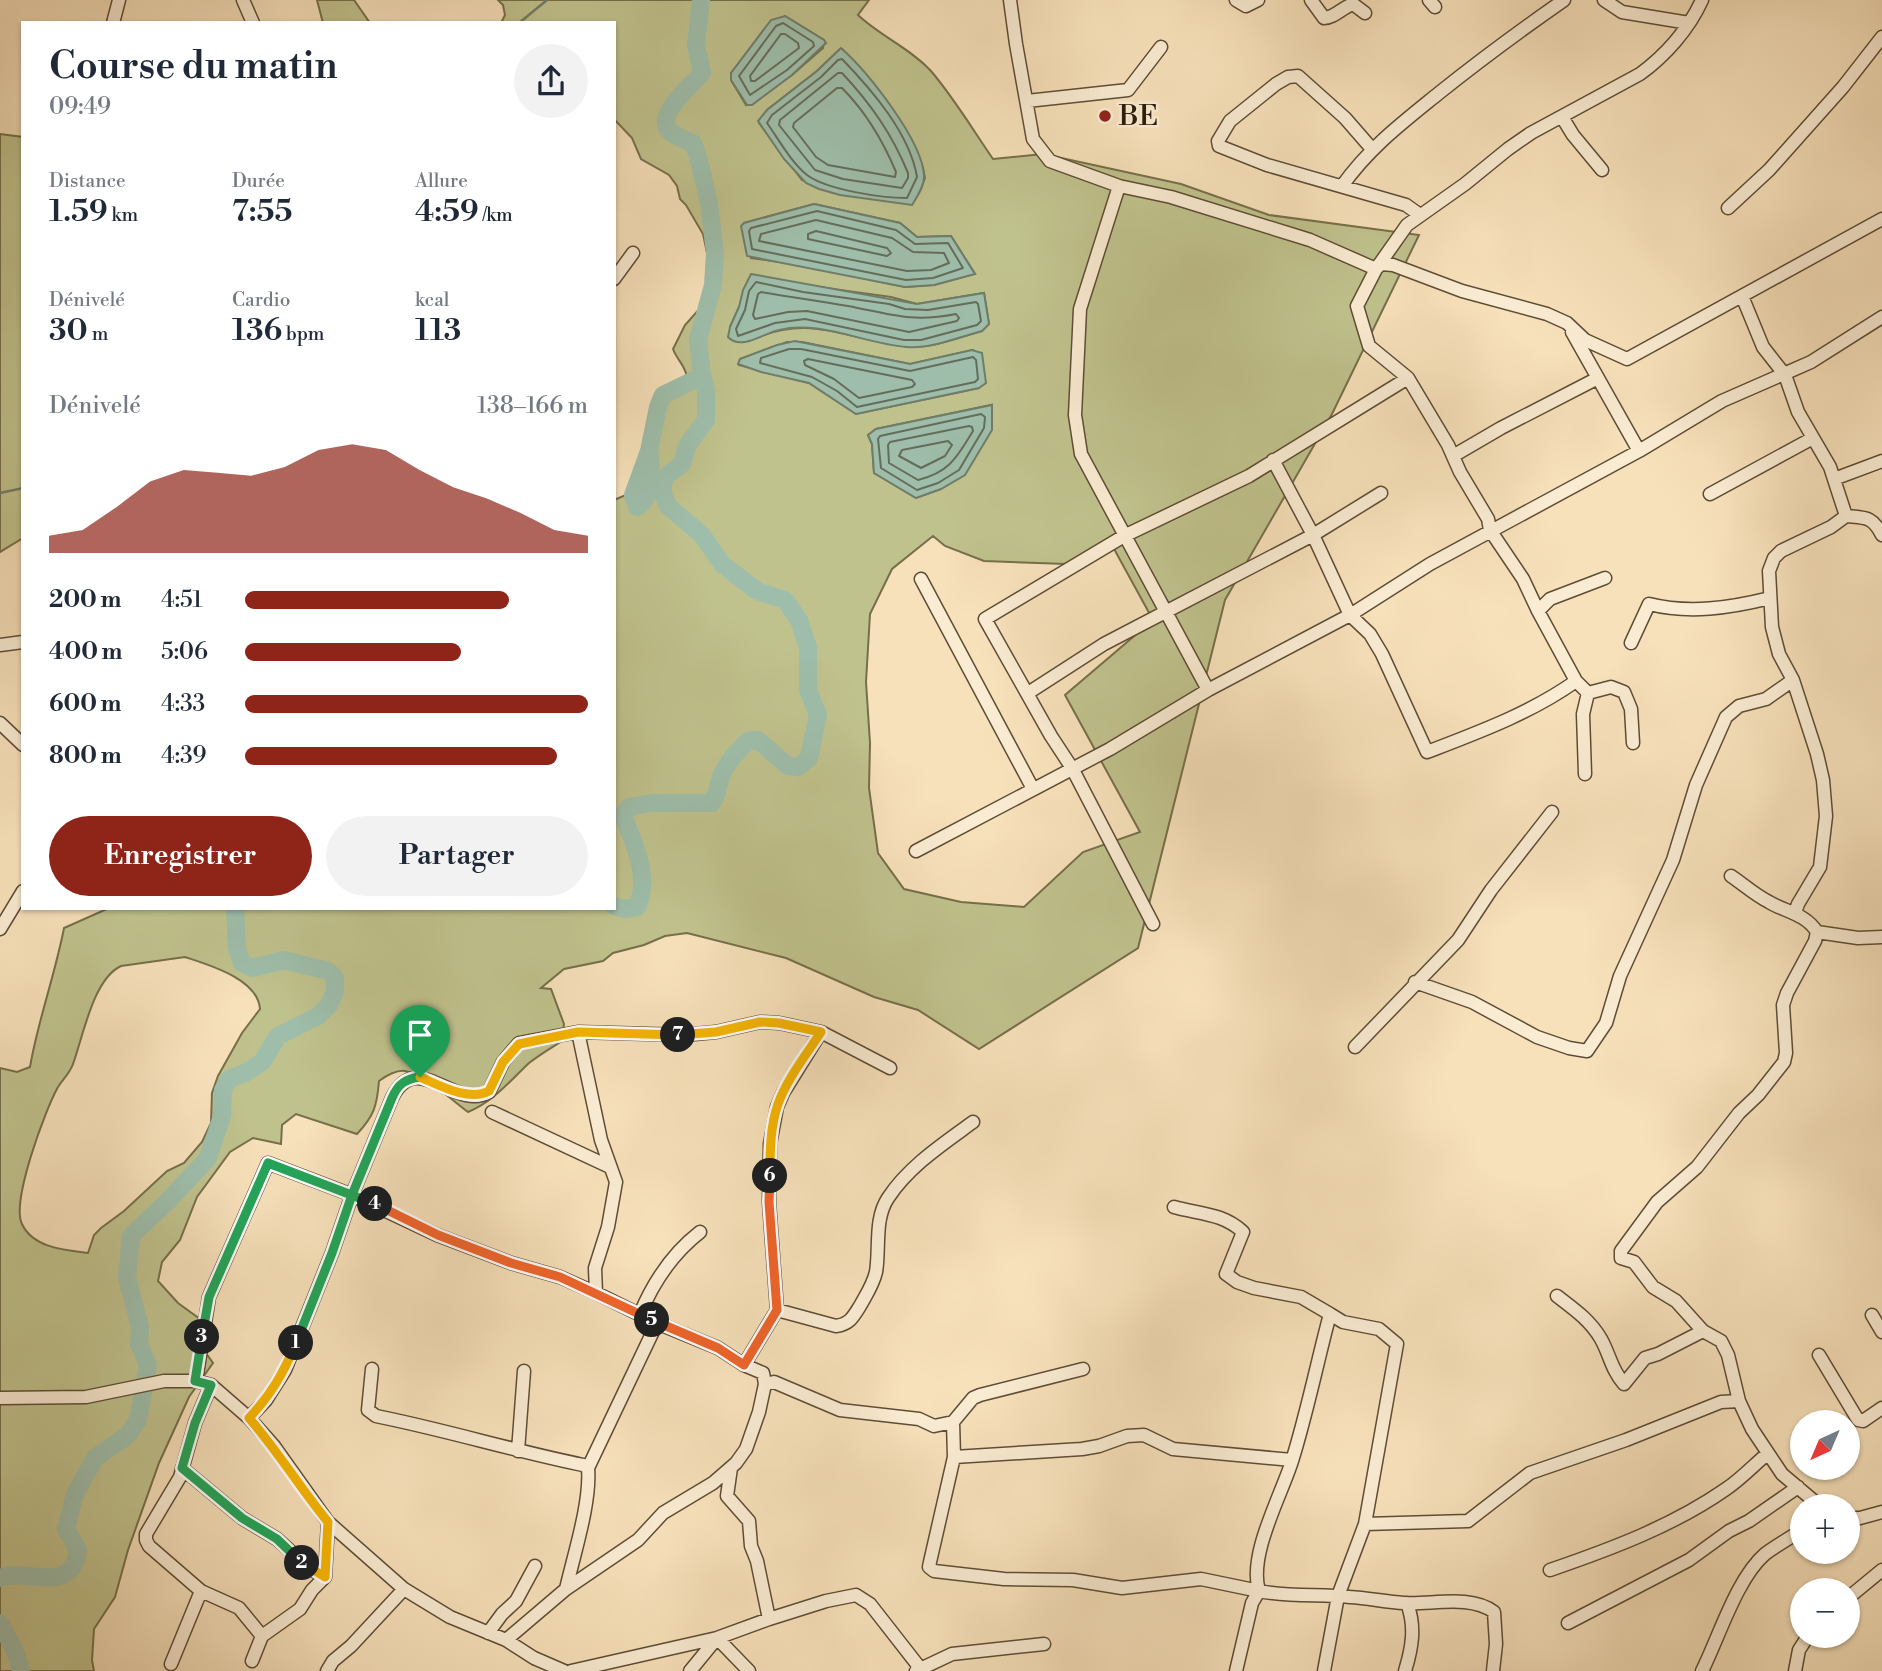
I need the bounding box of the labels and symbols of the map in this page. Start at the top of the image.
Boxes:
place label: BE [1118,99,1158,134]
marker: BE [1097,108,1113,124]
pin [390,1005,450,1077]
pin: 7 [660,1018,696,1052]
pin: 6 [752,1158,788,1194]
pin: 4 [358,1186,392,1222]
pin: 5 [634,1302,670,1338]
pin: 3 [184,1320,220,1354]
pin: 1 [278,1326,314,1360]
north arrow [1790,1410,1860,1480]
pin: 2 [284,1546,320,1580]

